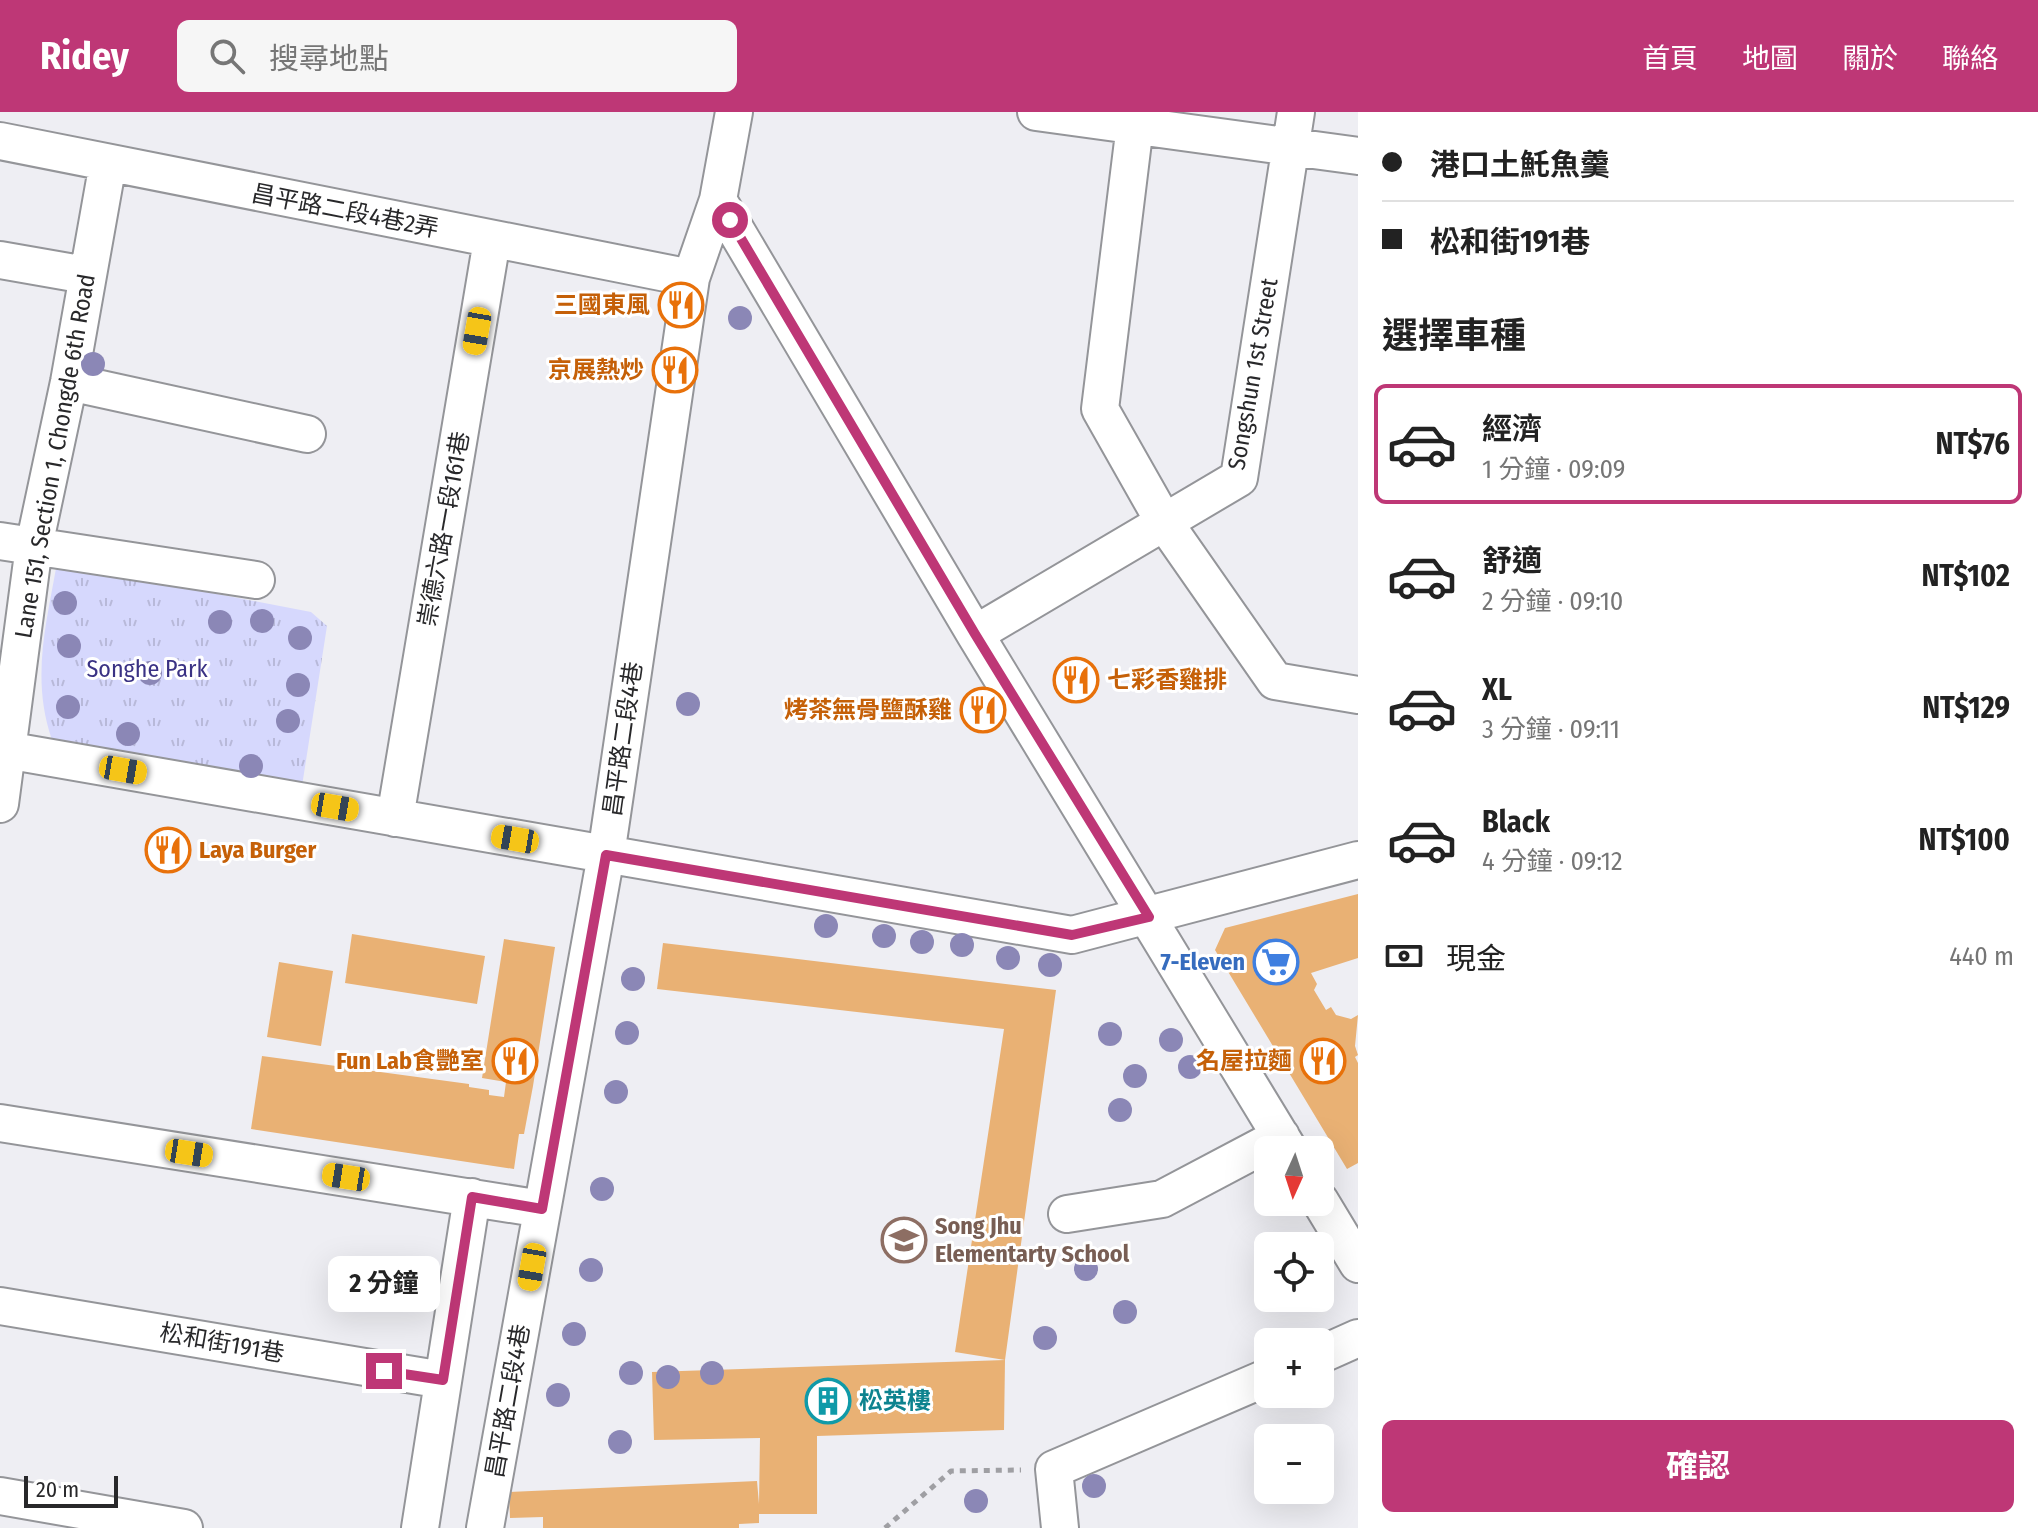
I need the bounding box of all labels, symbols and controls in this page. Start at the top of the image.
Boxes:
search box [177,20,737,92]
text: Ridey [40,33,129,79]
icon: search [205,34,249,78]
text: 搜尋地點 [269,41,389,77]
text: 首頁 [1642,42,1698,75]
text: 地圖 [1742,42,1798,75]
text: 關於 [1842,42,1898,75]
text: 聯絡 [1942,42,1998,75]
text: 港口土魠魚羹 [1430,147,1610,183]
street label: 昌平路二段4巷2弄 [249,179,441,243]
route start [712,202,748,238]
text: 松和街191巷 [1430,224,1590,260]
street label: Lane 151, Section 1, Chongde 6th Road [9,272,101,640]
street label: Songshun 1st Street [1222,276,1284,472]
restaurant icon: 三國東風 [657,281,705,329]
place label: 三國東風 [554,291,650,319]
car [461,305,493,357]
text: 選擇車種 [1382,314,1526,358]
restaurant icon: 京展熱炒 [651,346,699,394]
place label: 京展熱炒 [548,356,644,384]
icon: car [1386,408,1458,480]
text: 經濟 [1482,411,1542,447]
text: NT$76 [1936,426,2010,462]
street label: 崇德六路一段161巷 [413,429,475,629]
text: 1 分鐘 · 09:09 [1482,454,1625,485]
icon: car [1386,540,1458,612]
text: 舒適 [1482,543,1542,579]
text: NT$102 [1921,558,2010,594]
text: 2 分鐘 · 09:10 [1482,586,1623,617]
park label: Songhe Park [86,655,208,683]
restaurant icon: 七彩香雞排 [1052,656,1100,704]
street label: 昌平路二段4巷 [598,660,648,818]
place label: 七彩香雞排 [1107,666,1227,694]
icon: car [1386,672,1458,744]
text: XL [1482,672,1512,708]
restaurant icon: 烤茶無骨鹽酥雞 [959,686,1007,734]
text: NT$129 [1922,690,2010,726]
place label: 烤茶無骨鹽酥雞 [784,696,952,724]
text: 3 分鐘 · 09:11 [1482,714,1620,745]
car [97,754,149,786]
car [309,791,361,823]
icon: car [1386,804,1458,876]
text: Black [1482,804,1550,840]
text: NT$100 [1919,822,2010,858]
car [489,823,541,855]
restaurant icon: Laya Burger [144,826,192,874]
place label: Laya Burger [199,836,316,864]
text: 4 分鐘 · 09:12 [1482,846,1622,877]
icon: cash [1382,934,1426,978]
supermarket icon: 7-Eleven [1252,938,1300,986]
text: 現金 [1446,941,1506,977]
text: 440 m [1949,941,2014,972]
place label: 7-Eleven [1160,948,1245,976]
restaurant icon: Fun Lab食艷室 [491,1037,539,1085]
restaurant icon: 名屋拉麵 [1299,1037,1347,1085]
place label: Fun Lab食艷室 [336,1047,484,1075]
place label: 名屋拉麵 [1196,1047,1292,1075]
north arrow [1254,1136,1334,1216]
map controls [1254,1136,1334,1504]
car [163,1137,215,1169]
car [320,1161,372,1193]
place label: Song Jhu Elementarty School [935,1212,1130,1268]
school or university icon: Song Jhu Elementarty School [880,1216,928,1264]
button: locate [1254,1232,1334,1312]
car [516,1241,548,1293]
callout: 2 分鐘 [328,1255,440,1311]
text: 2 分鐘 [349,1268,419,1299]
street label: 松和街191巷 [158,1318,286,1368]
street label: 昌平路二段4巷 [481,1322,535,1480]
button: + [1254,1328,1334,1408]
route end [366,1353,402,1389]
building icon: 松英樓 [804,1377,852,1425]
place label: 松英樓 [859,1387,931,1415]
button: 確認 [1382,1420,2014,1512]
button: − [1254,1424,1334,1504]
scale bar [24,1472,118,1508]
text: 20 m [36,1476,79,1503]

